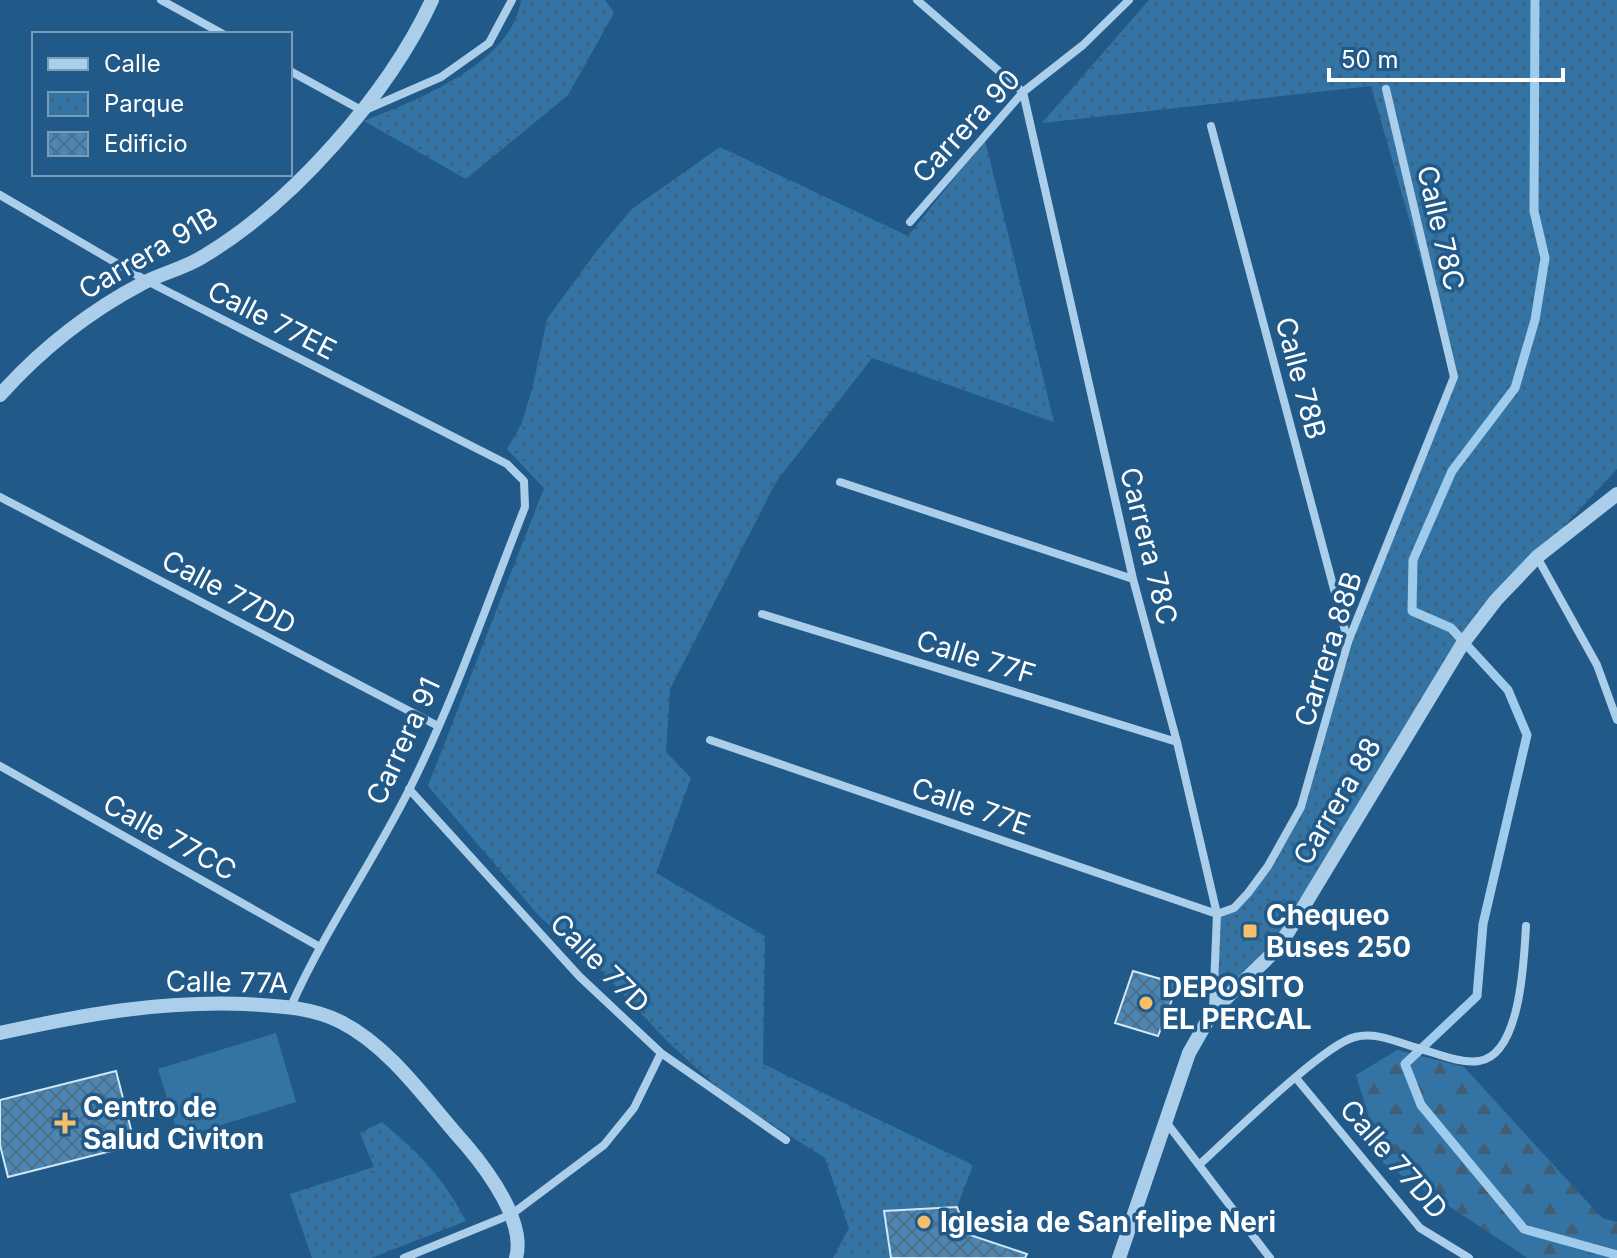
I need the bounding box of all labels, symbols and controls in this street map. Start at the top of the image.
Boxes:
legend [32,32,292,176]
scale bar [1329,32,1563,82]
text: 50 m [1341,45,1399,74]
text: Calle [104,49,161,78]
street label: Carrera 90 [905,62,1027,190]
text: Parque [104,89,184,118]
text: Edificio [104,129,188,158]
street label: Calle 78C [1410,162,1472,294]
street label: Carrera 91B [72,200,224,306]
street label: Calle 77EE [202,273,342,367]
street label: Calle 78B [1268,313,1334,443]
street label: Carrera 78C [1113,464,1185,628]
street label: Calle 77DD [156,543,302,641]
street label: Carrera 88B [1287,567,1369,731]
street label: Calle 77F [912,623,1040,691]
street label: Carrera 91 [359,672,447,810]
street label: Carrera 88 [1286,731,1388,871]
street label: Calle 77E [907,770,1035,842]
street label: Calle 77CC [97,786,243,888]
place label: Chequeo Buses 250 [1266,898,1411,964]
street label: Calle 77D [543,906,657,1020]
marker: Chequeo Buses 250 [1241,922,1259,940]
street label: Calle 77A [165,964,289,1000]
place label: DEPOSITO EL PERCAL [1162,970,1312,1036]
marker: DEPOSITO EL PERCAL [1137,994,1155,1012]
place label: Centro de Salud Civiton [83,1090,264,1156]
street label: Calle 77DD [1333,1093,1455,1225]
marker: Centro de Salud Civiton [54,1112,76,1134]
place label: Iglesia de San felipe Neri [940,1205,1276,1239]
marker: Iglesia de San felipe Neri [915,1213,933,1231]

